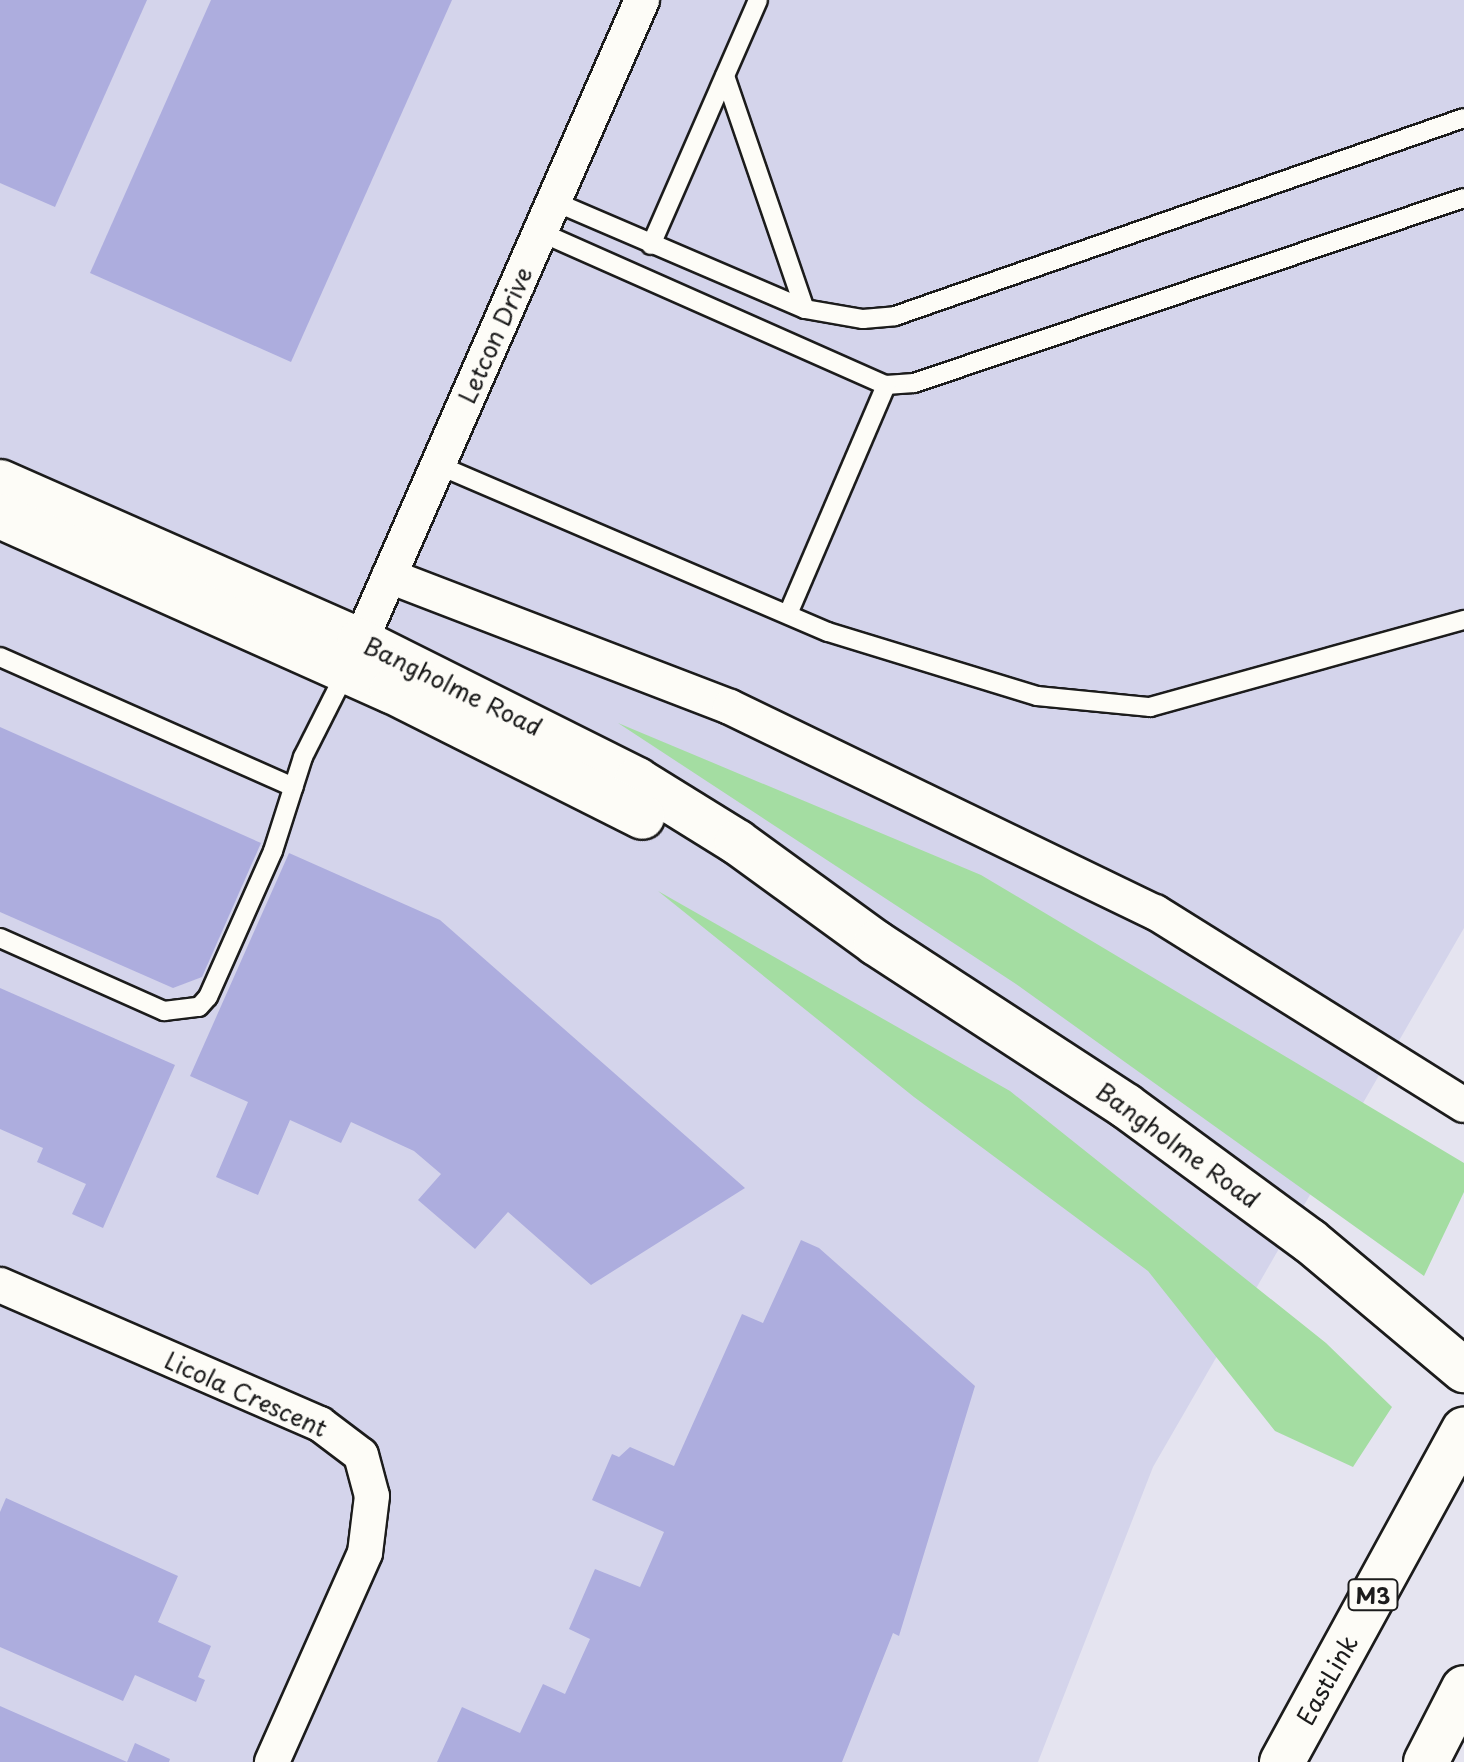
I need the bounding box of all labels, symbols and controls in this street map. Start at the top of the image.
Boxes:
street label: Letcon Drive [452,262,538,408]
street label: Bangholme Road [359,630,547,742]
street label: Bangholme Road [1090,1076,1266,1214]
street label: Licola Crescent [160,1345,332,1443]
road number: M3 [1347,1577,1399,1613]
street label: EastLink [1291,1630,1363,1730]

